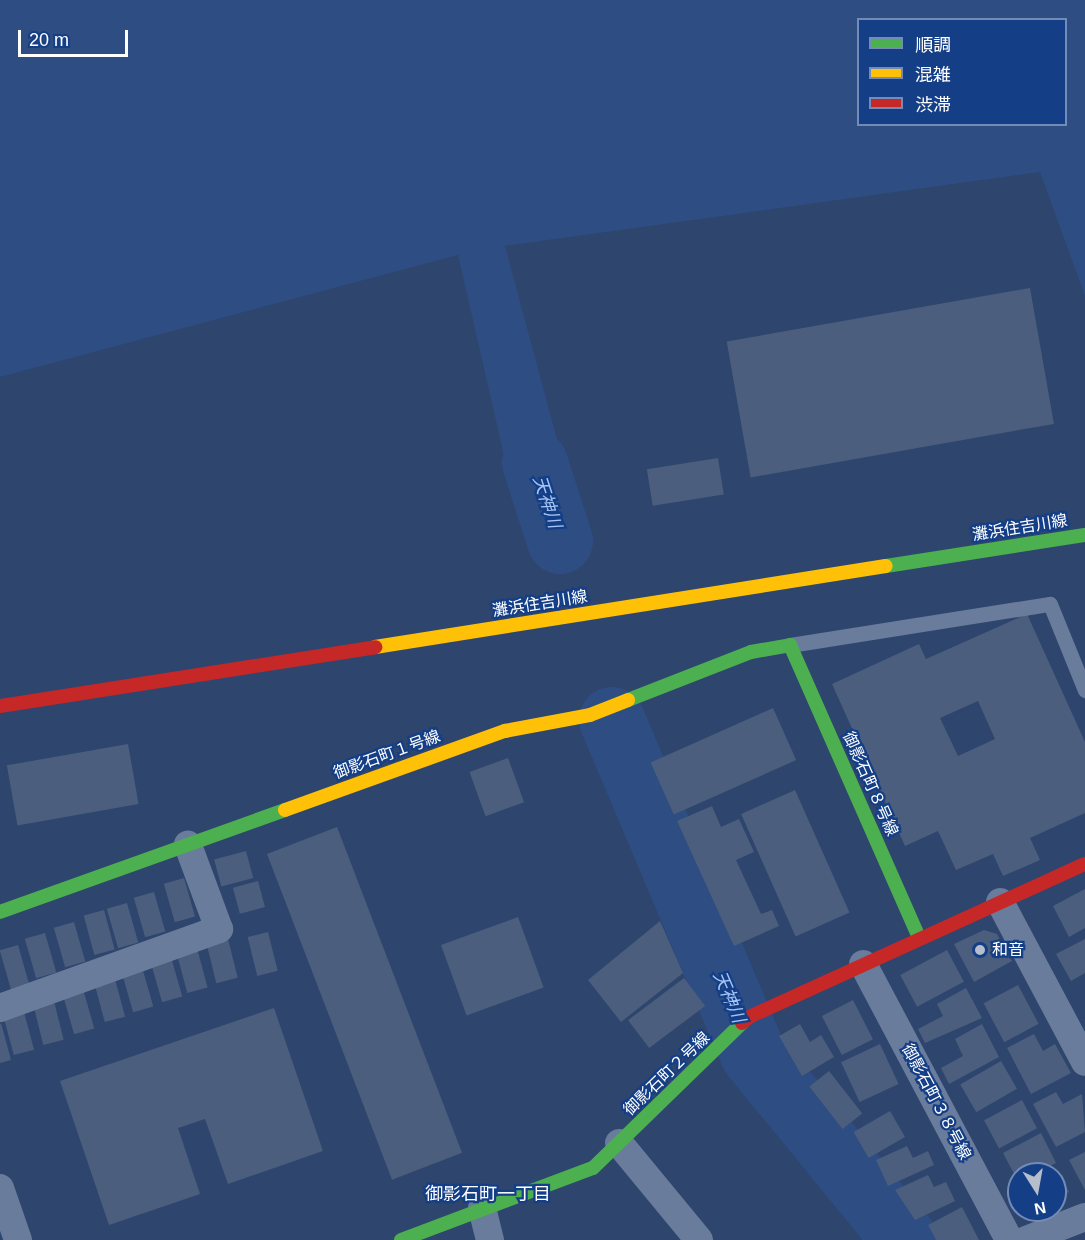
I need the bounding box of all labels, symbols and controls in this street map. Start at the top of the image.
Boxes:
scale bar [21,18,130,56]
legend [857,18,1067,126]
text: 20 m [29,30,69,50]
text: 順調 [915,35,951,55]
text: 混雑 [915,65,951,85]
text: 渋滞 [915,95,951,115]
water label: 天神川 [528,473,566,531]
street label: 灘浜住吉川線 [971,511,1069,545]
street label: 灘浜住吉川線 [491,587,589,621]
street label: 御影石町１号線 [331,727,443,783]
street label: 御影石町８号線 [838,729,902,839]
place label: 和音 [992,940,1024,960]
marker: 和音 [973,943,987,957]
water label: 天神川 [709,968,749,1026]
street label: 御影石町２号線 [620,1028,714,1120]
street label: 御影石町３８号線 [897,1041,975,1163]
north arrow [1007,1162,1067,1222]
district label: 御影石町一丁目 [425,1183,551,1205]
text: N [1033,1199,1047,1218]

